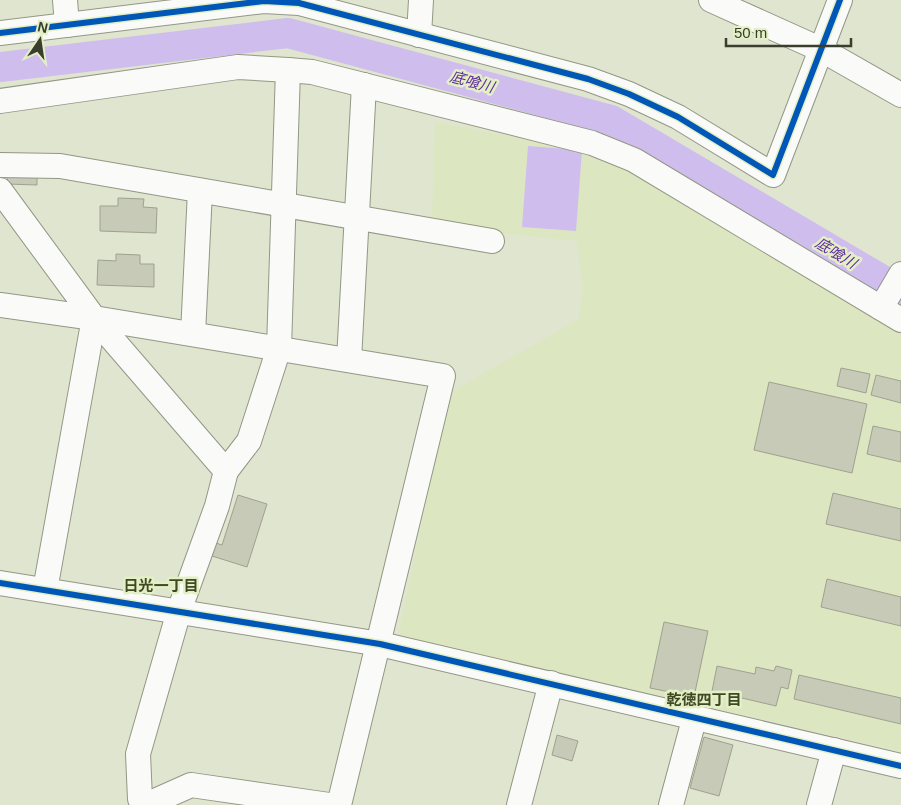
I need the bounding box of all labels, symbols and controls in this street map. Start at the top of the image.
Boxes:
north arrow [15,15,65,65]
scale bar [726,15,851,47]
text: N [36,18,50,36]
text: 50 m [734,24,767,41]
water label: 底喰川 [448,67,498,96]
water label: 底喰川 [813,234,862,272]
district label: 日光一丁目 [123,577,199,594]
district label: 乾徳四丁目 [666,691,742,708]

